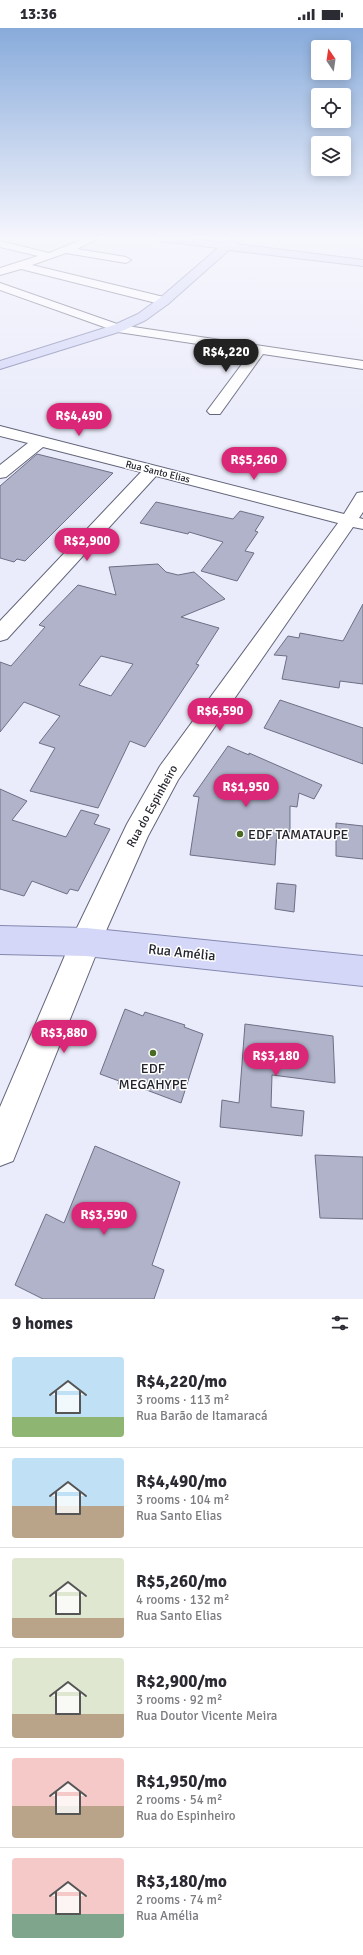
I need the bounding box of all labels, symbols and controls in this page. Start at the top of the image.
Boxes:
text: 13:36 [20,5,57,23]
north arrow [311,40,351,80]
map controls [311,40,351,176]
button: locate [311,88,351,128]
button: layers [311,136,351,176]
pin: R$4,220 [189,339,263,373]
text: R$4,220 [203,344,249,360]
pin: R$4,490 [42,403,116,437]
text: R$4,490 [56,408,102,424]
pin: R$5,260 [217,447,291,481]
text: R$5,260 [231,452,277,468]
street label: Rua Santo Elias [124,458,192,486]
pin: R$2,900 [50,528,124,562]
text: R$2,900 [64,533,110,549]
pin: R$6,590 [183,698,257,732]
text: R$6,590 [197,703,243,719]
street label: Rua do Espinheiro [124,762,181,850]
pin: R$1,950 [209,774,283,808]
text: R$1,950 [223,779,269,795]
place label: EDF TAMATAUPE [248,826,349,843]
marker: EDF TAMATAUPE [235,829,245,839]
street label: Rua Amélia [147,941,216,964]
pin: R$3,880 [27,1020,101,1054]
text: R$3,880 [41,1025,87,1041]
pin: R$3,180 [239,1043,313,1077]
marker: EDF MEGAHYPE [148,1048,158,1058]
text: R$3,180 [253,1048,299,1064]
place label: EDF MEGAHYPE [118,1060,188,1093]
pin: R$3,590 [67,1202,141,1236]
text: R$3,590 [81,1207,127,1223]
icon: filters [329,1312,351,1334]
text: 9 homes [12,1313,73,1334]
text: R$4,220/mo [136,1371,227,1392]
icon: home [44,1373,92,1421]
text: 3 rooms · 113 m² [136,1392,229,1408]
text: Rua Barão de Itamaracá [136,1408,268,1424]
text: R$4,490/mo [136,1471,227,1492]
icon: home [44,1474,92,1522]
text: 3 rooms · 104 m² [136,1492,229,1508]
text: Rua Santo Elias [136,1508,222,1524]
text: R$5,260/mo [136,1571,227,1592]
icon: home [44,1574,92,1622]
text: 4 rooms · 132 m² [136,1592,229,1608]
text: Rua Santo Elias [136,1608,222,1624]
text: R$2,900/mo [136,1671,227,1692]
icon: home [44,1674,92,1722]
text: 3 rooms · 92 m² [136,1692,222,1708]
text: Rua Doutor Vicente Meira [136,1708,277,1724]
text: R$1,950/mo [136,1771,227,1792]
icon: home [44,1774,92,1822]
text: 2 rooms · 54 m² [136,1792,222,1808]
text: Rua do Espinheiro [136,1808,236,1824]
text: R$3,180/mo [136,1871,227,1892]
icon: home [44,1874,92,1922]
text: 2 rooms · 74 m² [136,1892,222,1908]
text: Rua Amélia [136,1908,199,1924]

